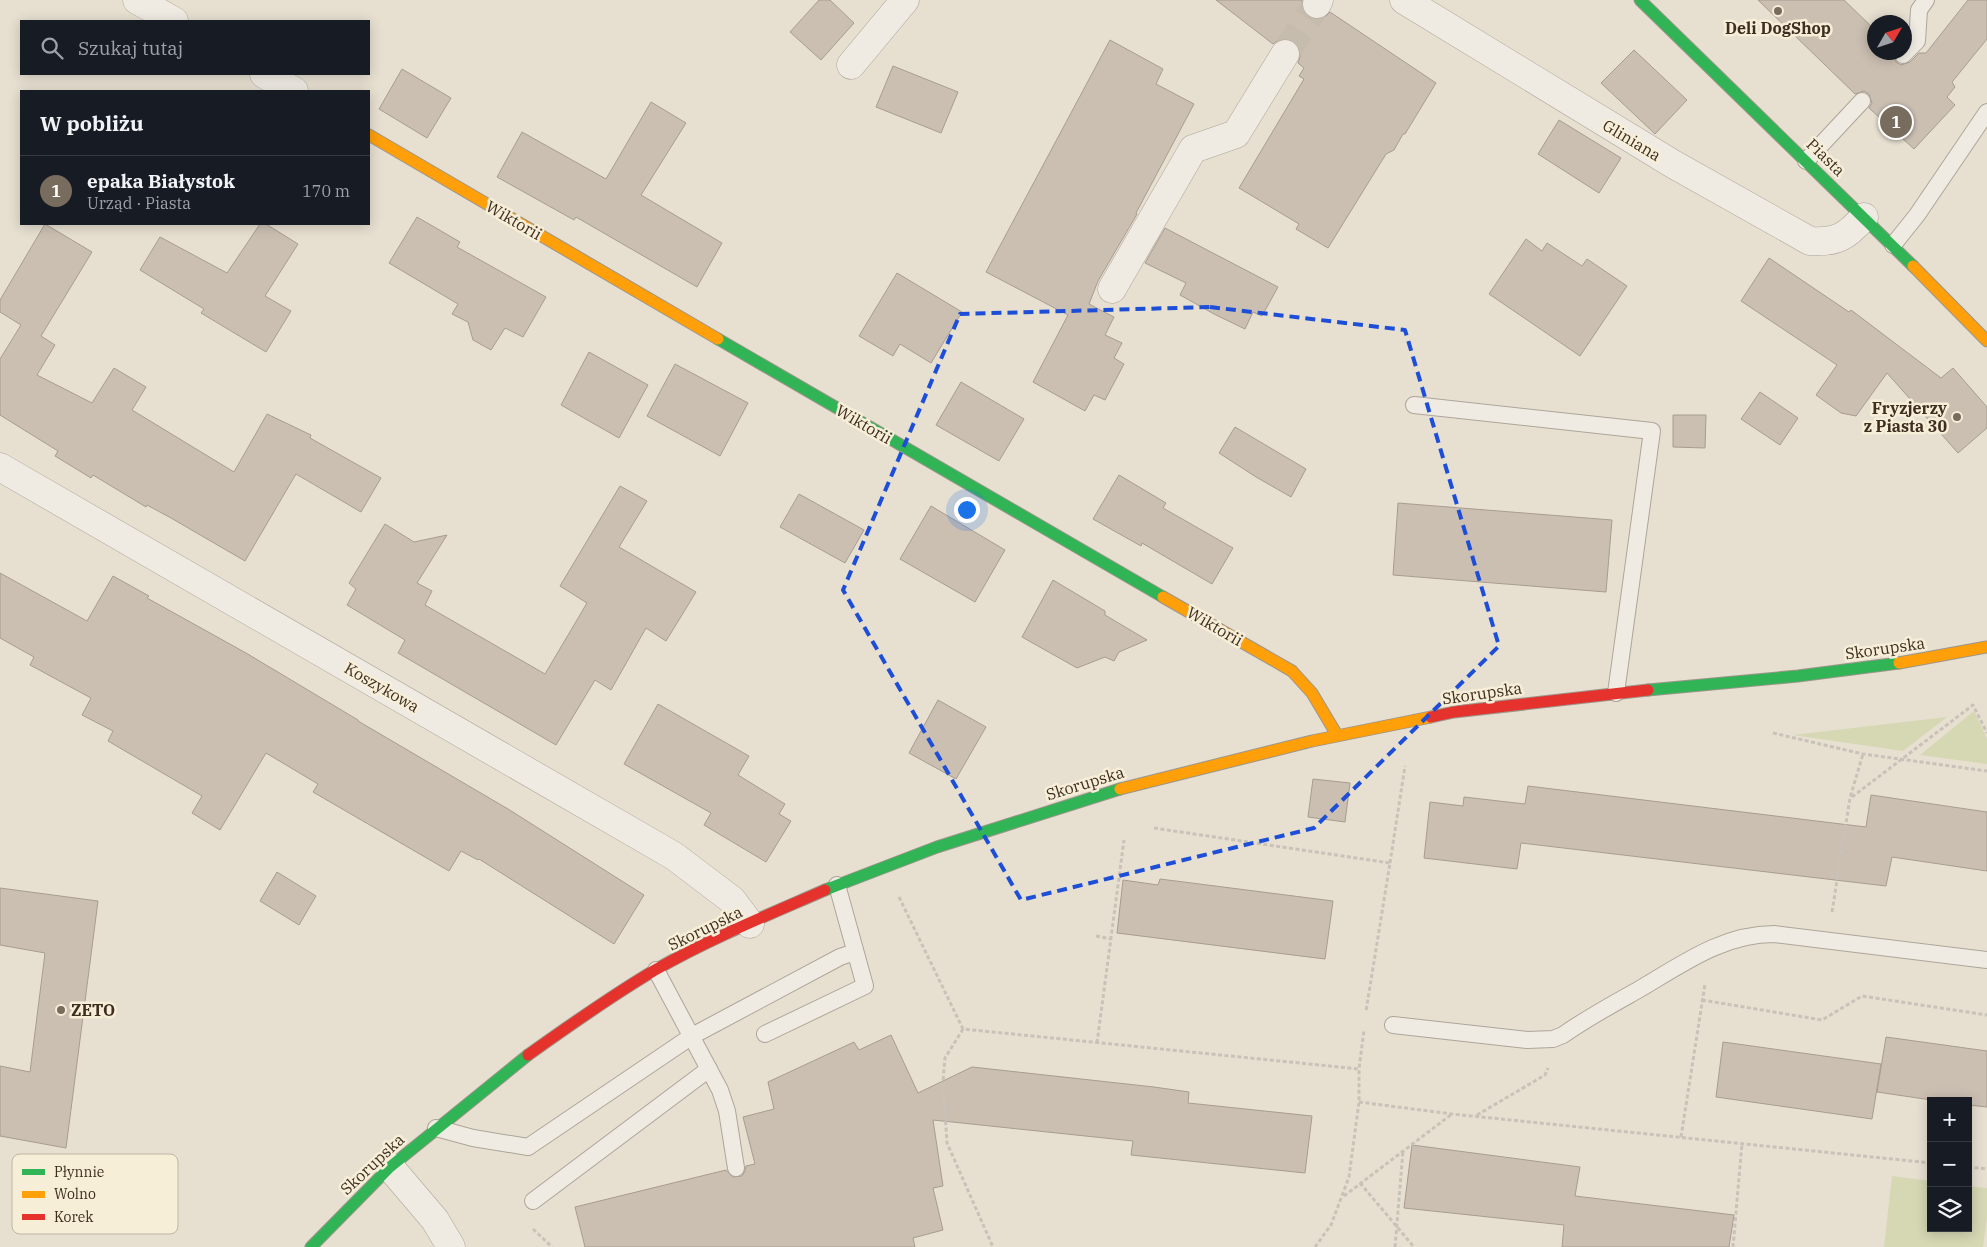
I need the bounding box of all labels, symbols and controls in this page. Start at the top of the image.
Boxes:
marker: Deli DogShop [1772,5,1784,17]
north arrow [1867,15,1912,60]
place label: Deli DogShop [1725,18,1831,38]
search box [20,20,370,75]
icon: search [38,34,66,62]
text: Szukaj tutaj [78,36,183,60]
pin: 1 [1880,103,1912,141]
text: W pobliżu [40,109,143,137]
street label: Gliniana [1599,115,1665,165]
street label: Piasta [1803,134,1850,180]
text: epaka Białystok [87,169,235,193]
text: 1 [51,181,61,201]
text: 170 m [302,181,350,201]
text: Urząd · Piasta [87,193,191,213]
street label: Wiktorii [482,196,546,244]
place label: Fryzjerzy z Piasta 30 [1864,398,1948,436]
street label: Wiktorii [832,400,896,448]
marker: Fryzjerzy z Piasta 30 [1951,411,1963,423]
your location [954,497,980,523]
street label: Wiktorii [1183,602,1247,650]
street label: Skorupska [1844,632,1927,664]
street label: Koszykowa [341,658,423,717]
street label: Skorupska [1441,677,1524,709]
street label: Skorupska [1044,762,1127,804]
street label: Skorupska [664,901,746,955]
place label: ZETO [71,1000,115,1020]
marker: ZETO [55,1004,67,1016]
map controls [1927,1097,1972,1232]
button: + [1927,1097,1972,1142]
street label: Skorupska [336,1129,408,1199]
button: − [1927,1142,1972,1187]
legend [12,1154,178,1234]
text: Płynnie [54,1163,104,1181]
text: Wolno [54,1185,96,1203]
button: layers [1927,1187,1972,1232]
text: Korek [54,1208,94,1226]

